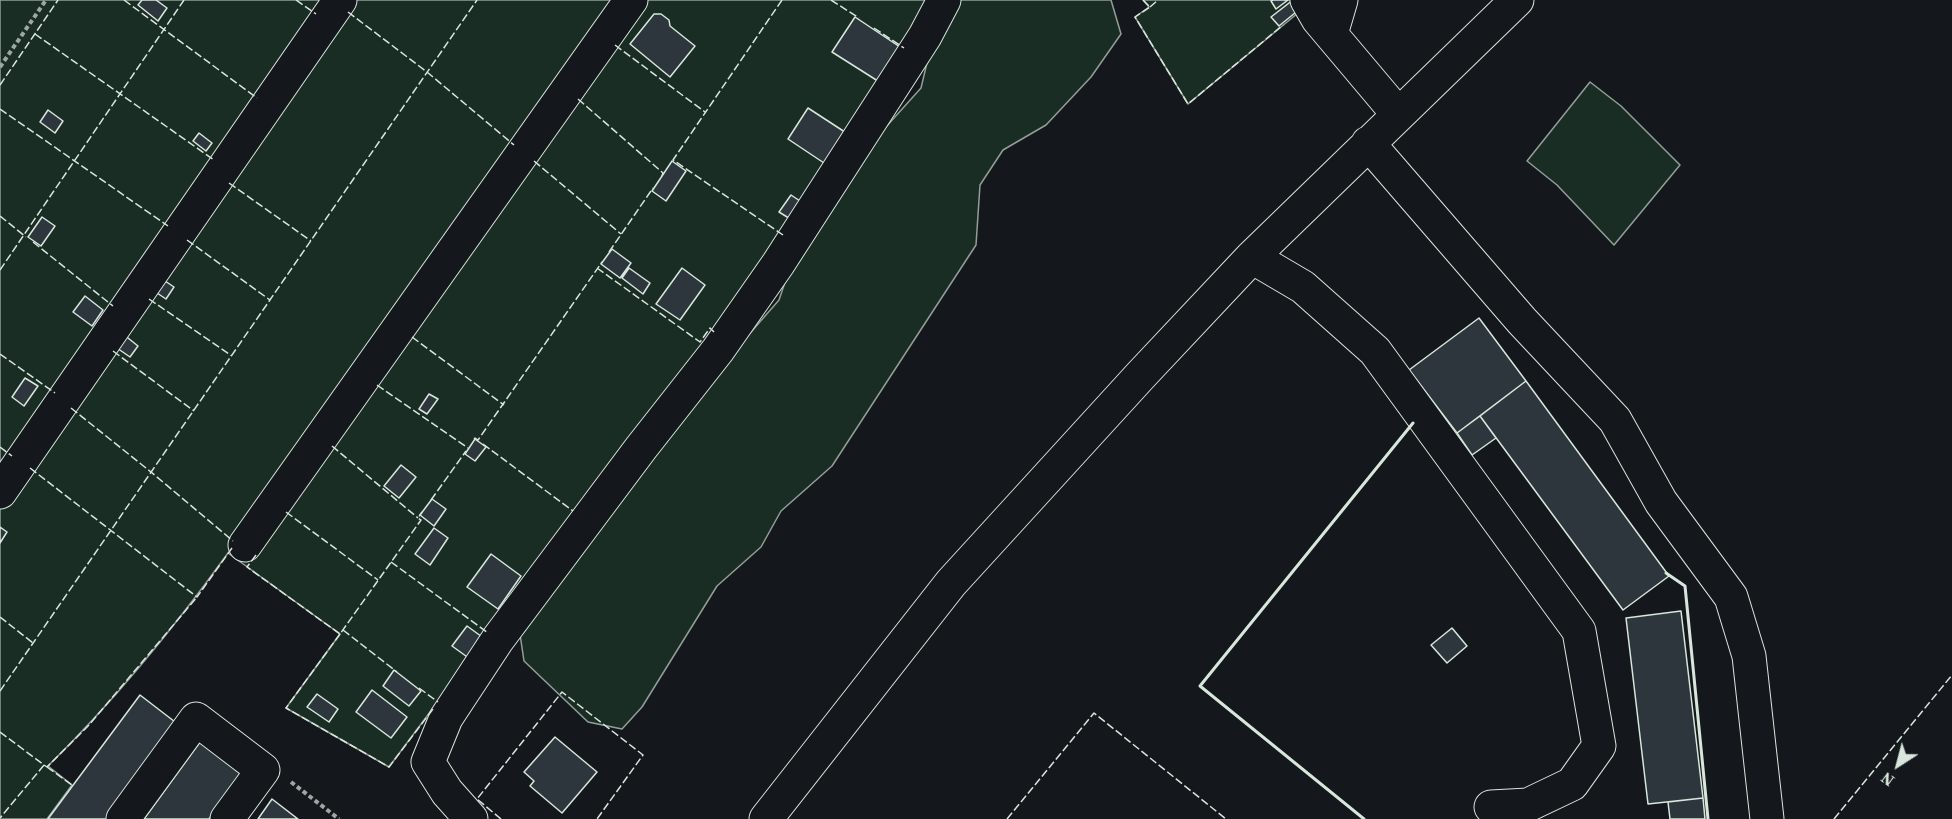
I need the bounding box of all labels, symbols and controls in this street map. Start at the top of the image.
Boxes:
north arrow [1868,735,1928,795]
text: N [1876,767,1899,792]

